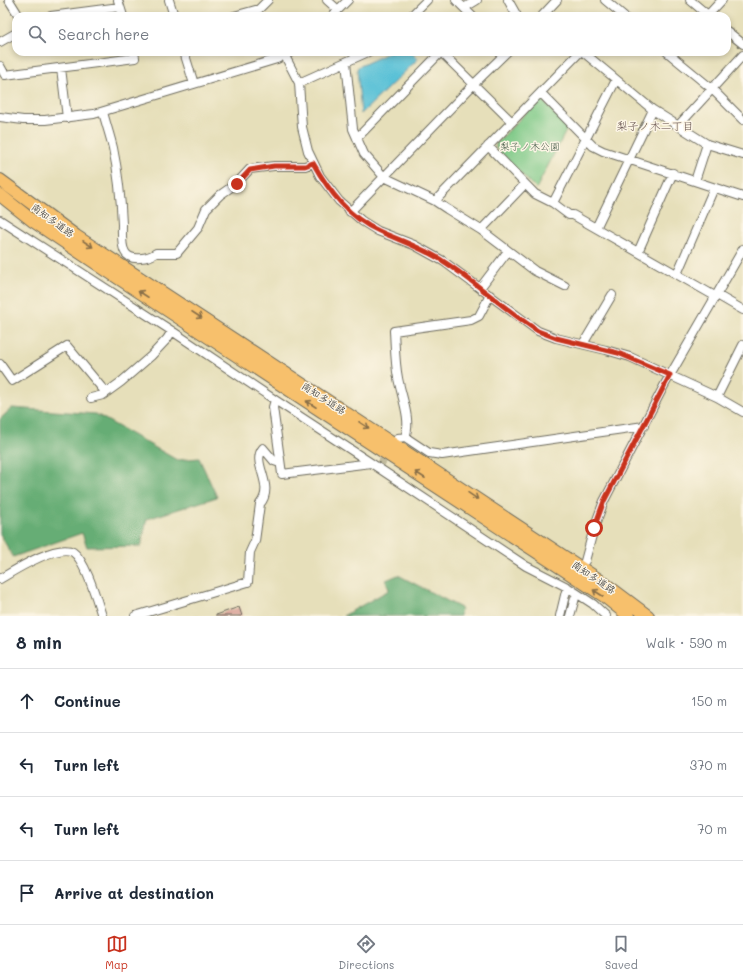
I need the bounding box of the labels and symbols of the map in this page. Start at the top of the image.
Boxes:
district label: 梨子ノ木二丁目 [617,118,694,133]
park label: 梨子ノ木公園 [500,139,560,153]
route end [228,175,246,193]
street label: 南知多道路 [29,200,77,240]
one-way arrow [82,240,93,248]
one-way arrow [137,290,149,298]
one-way arrow [191,311,202,319]
street label: 南知多道路 [299,379,349,417]
one-way arrow [305,399,317,407]
one-way arrow [359,420,370,429]
one-way arrow [414,471,425,479]
one-way arrow [467,492,478,500]
route start [585,519,603,537]
street label: 南知多道路 [569,557,619,597]
one-way arrow [593,589,604,597]

